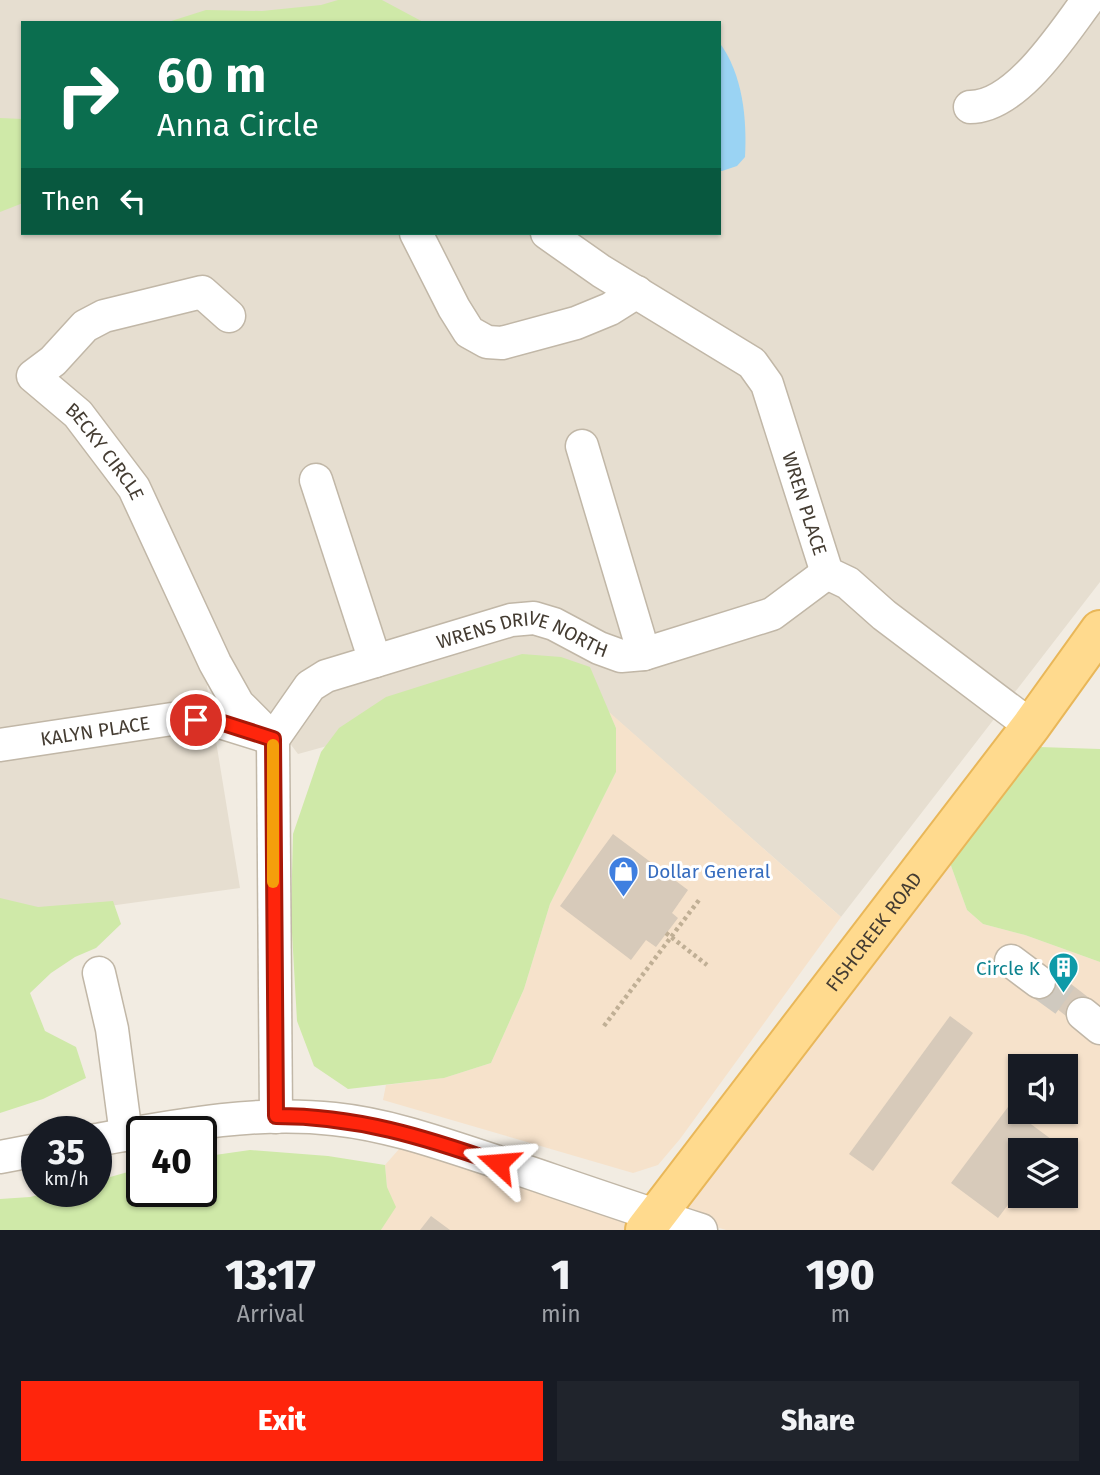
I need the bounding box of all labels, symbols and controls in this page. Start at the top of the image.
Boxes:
text: 60 m [157,46,266,105]
icon: right [42,49,133,140]
text: Anna Circle [157,106,319,144]
icon: left [114,182,152,220]
text: Then [42,186,100,217]
street label: BECKY CIRCLE [61,398,149,504]
street label: WREN PLACE [777,449,832,558]
street label: WRENS DRIVE NORTH [434,606,611,662]
pin [166,690,226,750]
icon: arrive [177,701,215,739]
street label: KALYN PLACE [39,712,151,751]
shop icon: Dollar General [607,854,641,898]
place label: Dollar General [647,860,771,883]
street label: FISHCREEK ROAD [821,867,927,996]
building icon: Circle K [1046,951,1080,995]
place label: Circle K [976,957,1041,980]
map controls [1008,1054,1078,1208]
button: sound [1008,1054,1078,1124]
speed limit sign: 40 [126,1116,217,1207]
position arrow [461,1126,535,1200]
text: 35 [48,1131,85,1173]
button: layers [1008,1138,1078,1208]
text: km/h [44,1168,89,1190]
text: 13:17 [225,1250,316,1300]
text: 1 [551,1250,571,1300]
text: 190 [806,1250,875,1300]
text: Arrival [237,1300,304,1328]
text: min [541,1300,581,1328]
text: m [830,1300,850,1328]
button: Exit [21,1381,543,1461]
button: Share [557,1381,1079,1461]

